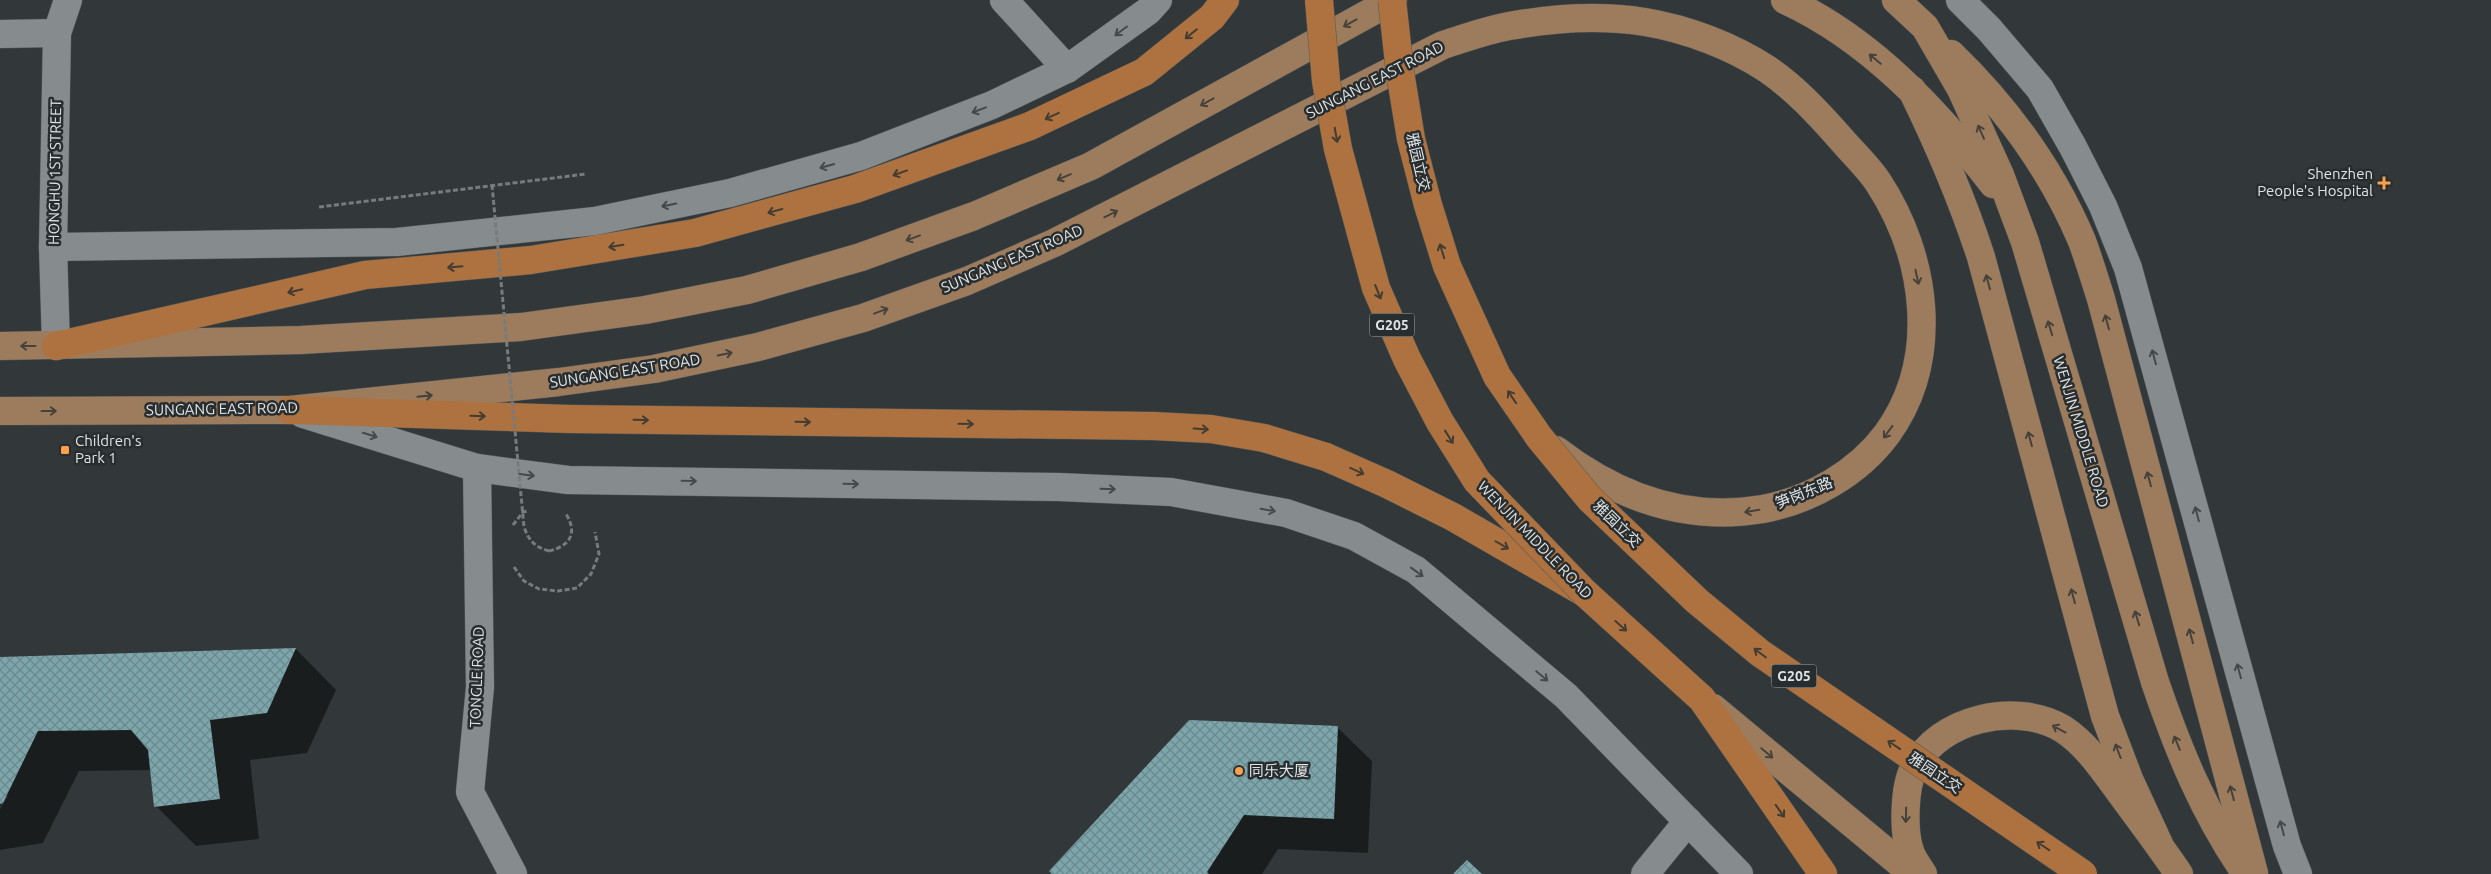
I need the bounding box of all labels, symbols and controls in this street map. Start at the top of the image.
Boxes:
one-way arrow [1343,19,1357,29]
one-way arrow [1115,26,1128,37]
one-way arrow [1185,29,1198,40]
street label: SUNGANG EAST ROAD [1303,37,1446,122]
one-way arrow [1868,53,1881,64]
one-way arrow [1201,97,1215,107]
street label: HONGHU 1ST STREET [45,98,64,245]
one-way arrow [972,106,988,115]
one-way arrow [1045,111,1060,121]
one-way arrow [1976,125,1986,140]
one-way arrow [1331,127,1341,143]
street label: 雅园立交 [1403,131,1434,193]
one-way arrow [819,161,835,171]
place label: Shenzhen People's Hospital [2257,165,2373,199]
one-way arrow [893,169,908,178]
one-way arrow [1057,173,1072,183]
marker: Shenzhen People's Hospital [2377,176,2391,190]
one-way arrow [662,201,678,210]
one-way arrow [767,207,783,216]
one-way arrow [1104,209,1119,219]
street label: SUNGANG EAST ROAD [939,221,1085,296]
one-way arrow [906,234,921,243]
one-way arrow [608,241,624,251]
one-way arrow [1437,243,1447,259]
one-way arrow [447,262,463,272]
one-way arrow [1913,268,1922,284]
one-way arrow [1982,274,1992,290]
one-way arrow [1373,284,1383,299]
one-way arrow [287,287,303,297]
one-way arrow [873,306,889,315]
road number: G205 [1370,314,1414,336]
one-way arrow [2102,314,2111,330]
one-way arrow [2045,321,2055,337]
one-way arrow [20,341,36,351]
one-way arrow [716,349,732,358]
street label: SUNGANG EAST ROAD [549,350,701,391]
one-way arrow [2149,350,2158,366]
street label: WENJIN MIDDLE ROAD [2050,354,2113,509]
one-way arrow [1506,390,1517,404]
one-way arrow [417,391,433,401]
street label: SUNGANG EAST ROAD [146,399,298,418]
one-way arrow [40,406,56,416]
one-way arrow [470,411,486,421]
one-way arrow [632,415,649,425]
one-way arrow [795,417,811,427]
one-way arrow [958,419,974,428]
one-way arrow [1193,424,1209,433]
one-way arrow [1883,425,1893,439]
one-way arrow [1445,430,1455,444]
one-way arrow [361,431,377,440]
one-way arrow [2025,431,2034,447]
place label: Children's Park 1 [75,432,141,466]
marker: Children's Park 1 [59,444,71,456]
one-way arrow [1349,466,1364,476]
one-way arrow [518,470,534,480]
one-way arrow [2144,471,2153,487]
street label: 笋岗东路 [1773,473,1835,512]
one-way arrow [681,477,697,486]
street label: WENJIN MIDDLE ROAD [1475,477,1596,602]
one-way arrow [843,479,859,489]
one-way arrow [1099,484,1115,494]
street label: 雅园立交 [1590,497,1645,551]
one-way arrow [1260,505,1276,515]
one-way arrow [1744,506,1760,516]
one-way arrow [2191,507,2201,523]
one-way arrow [1494,541,1508,551]
one-way arrow [1410,567,1424,577]
one-way arrow [2067,588,2077,604]
one-way arrow [2131,611,2141,627]
one-way arrow [1615,620,1628,632]
street label: TONGLE ROAD [466,626,487,728]
one-way arrow [2185,628,2195,644]
one-way arrow [1753,648,1767,658]
road number: G205 [1772,664,1816,688]
one-way arrow [2234,664,2243,680]
one-way arrow [1535,670,1548,681]
one-way arrow [2052,724,2067,734]
one-way arrow [2172,735,2181,751]
one-way arrow [1887,740,1901,750]
one-way arrow [2113,744,2122,760]
one-way arrow [1760,747,1773,758]
street label: 雅园立交 [1906,749,1965,796]
place label: 同乐大厦 [1249,762,1309,779]
marker: 同乐大厦 [1233,765,1245,777]
one-way arrow [2227,786,2237,802]
one-way arrow [1775,804,1785,818]
one-way arrow [1902,807,1911,823]
one-way arrow [2276,820,2286,836]
one-way arrow [2036,841,2050,851]

